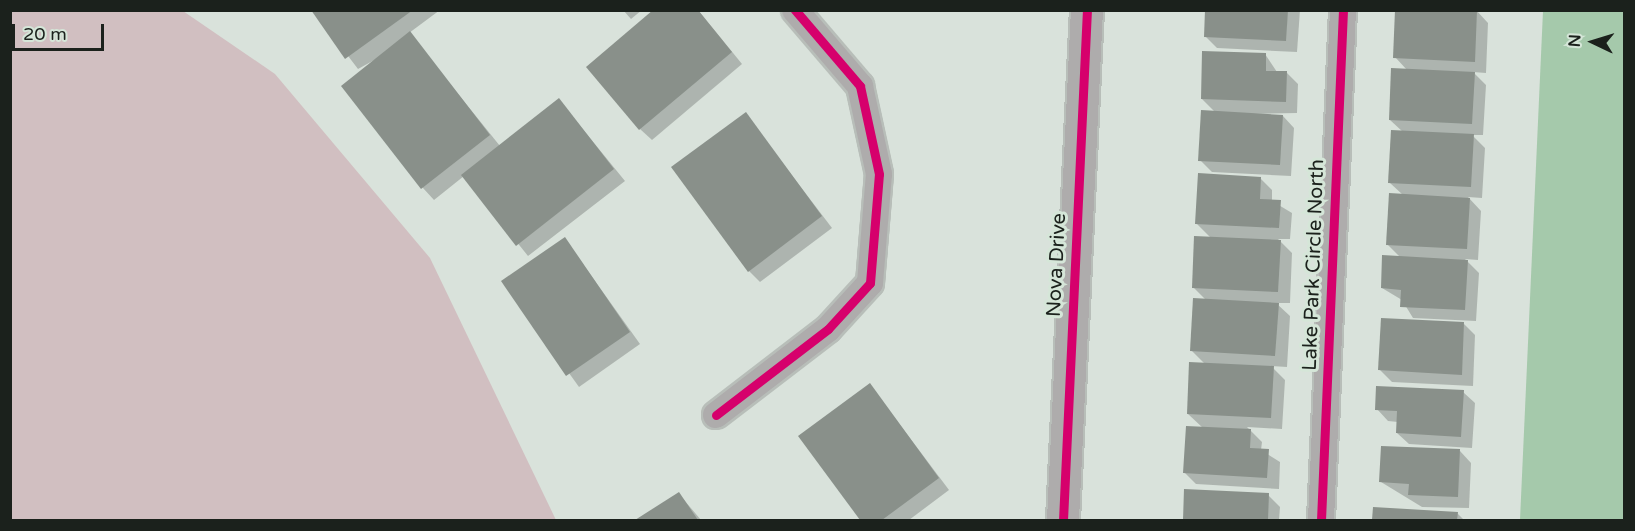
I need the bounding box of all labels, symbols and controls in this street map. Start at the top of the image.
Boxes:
scale bar [15,12,106,50]
north arrow [1563,12,1623,72]
text: 20 m [23,23,67,45]
text: N [1565,34,1585,48]
street label: Lake Park Circle North [1298,159,1330,371]
street label: Nova Drive [1042,212,1072,318]

